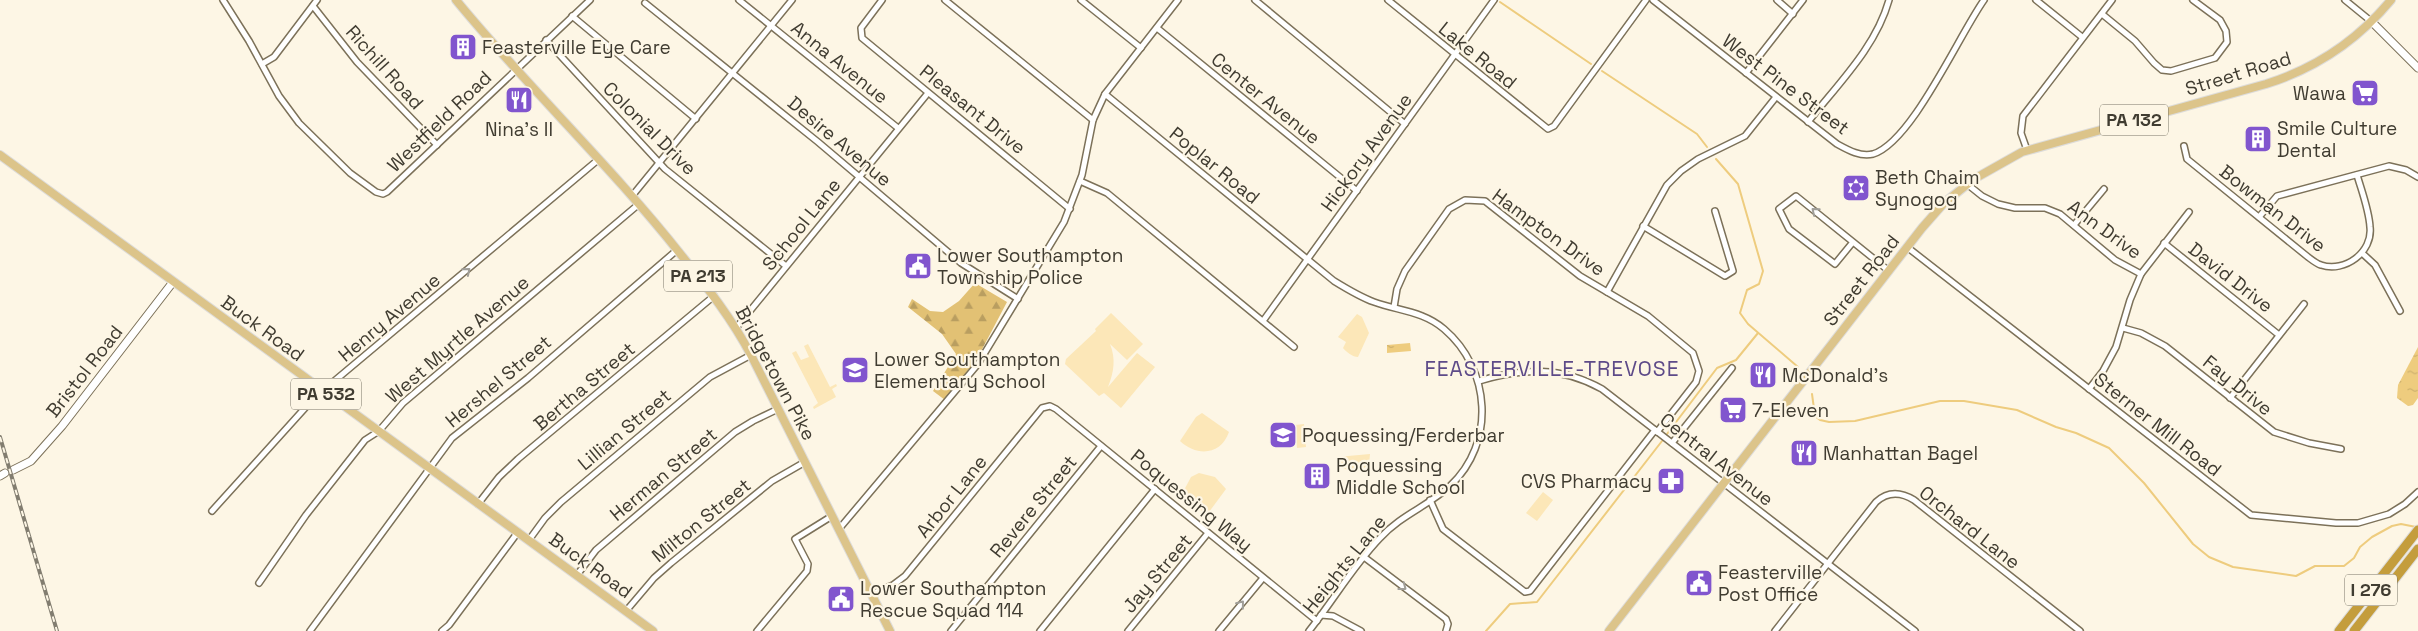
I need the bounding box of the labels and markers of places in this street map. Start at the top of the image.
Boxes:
building icon: Feasterville Eye Care [448,32,478,62]
place label: Feasterville Eye Care [482,35,671,60]
supermarket icon: Wawa [2350,78,2380,108]
place label: Wawa [2293,81,2346,106]
restaurant icon: Nina's II [504,85,534,115]
place label: Smile Culture Dental [2277,116,2397,163]
place label: Nina's II [485,117,553,142]
building icon: Smile Culture Dental [2243,124,2273,154]
place label: Beth Chaim Synogog [1875,165,1979,212]
synagogue icon: Beth Chaim Synogog [1841,173,1871,203]
place label: Lower Southampton Township Police [937,243,1124,290]
public building icon: Lower Southampton Township Police [903,251,933,281]
place label: Lower Southampton Elementary School [874,347,1061,394]
school or university icon: Lower Southampton Elementary School [840,355,870,385]
restaurant icon: McDonald's [1748,360,1778,390]
place label: McDonald's [1782,363,1888,388]
supermarket icon: 7-Eleven [1718,395,1748,425]
place label: 7-Eleven [1752,398,1829,423]
school or university icon: Poquessing/Ferderbar [1268,420,1298,450]
place label: Poquessing/Ferderbar [1302,423,1505,448]
restaurant icon: Manhattan Bagel [1789,438,1819,468]
place label: Manhattan Bagel [1823,441,1978,466]
place label: Poquessing Middle School [1336,453,1465,500]
building icon: Poquessing Middle School [1302,461,1332,491]
pharmacy icon: CVS Pharmacy [1656,466,1686,496]
place label: CVS Pharmacy [1521,469,1652,494]
place label: Feasterville Post Office [1718,560,1822,607]
public building icon: Feasterville Post Office [1684,568,1714,598]
place label: Lower Southampton Rescue Squad 114 [860,576,1047,623]
public building icon: Lower Southampton Rescue Squad 114 [826,584,856,614]

